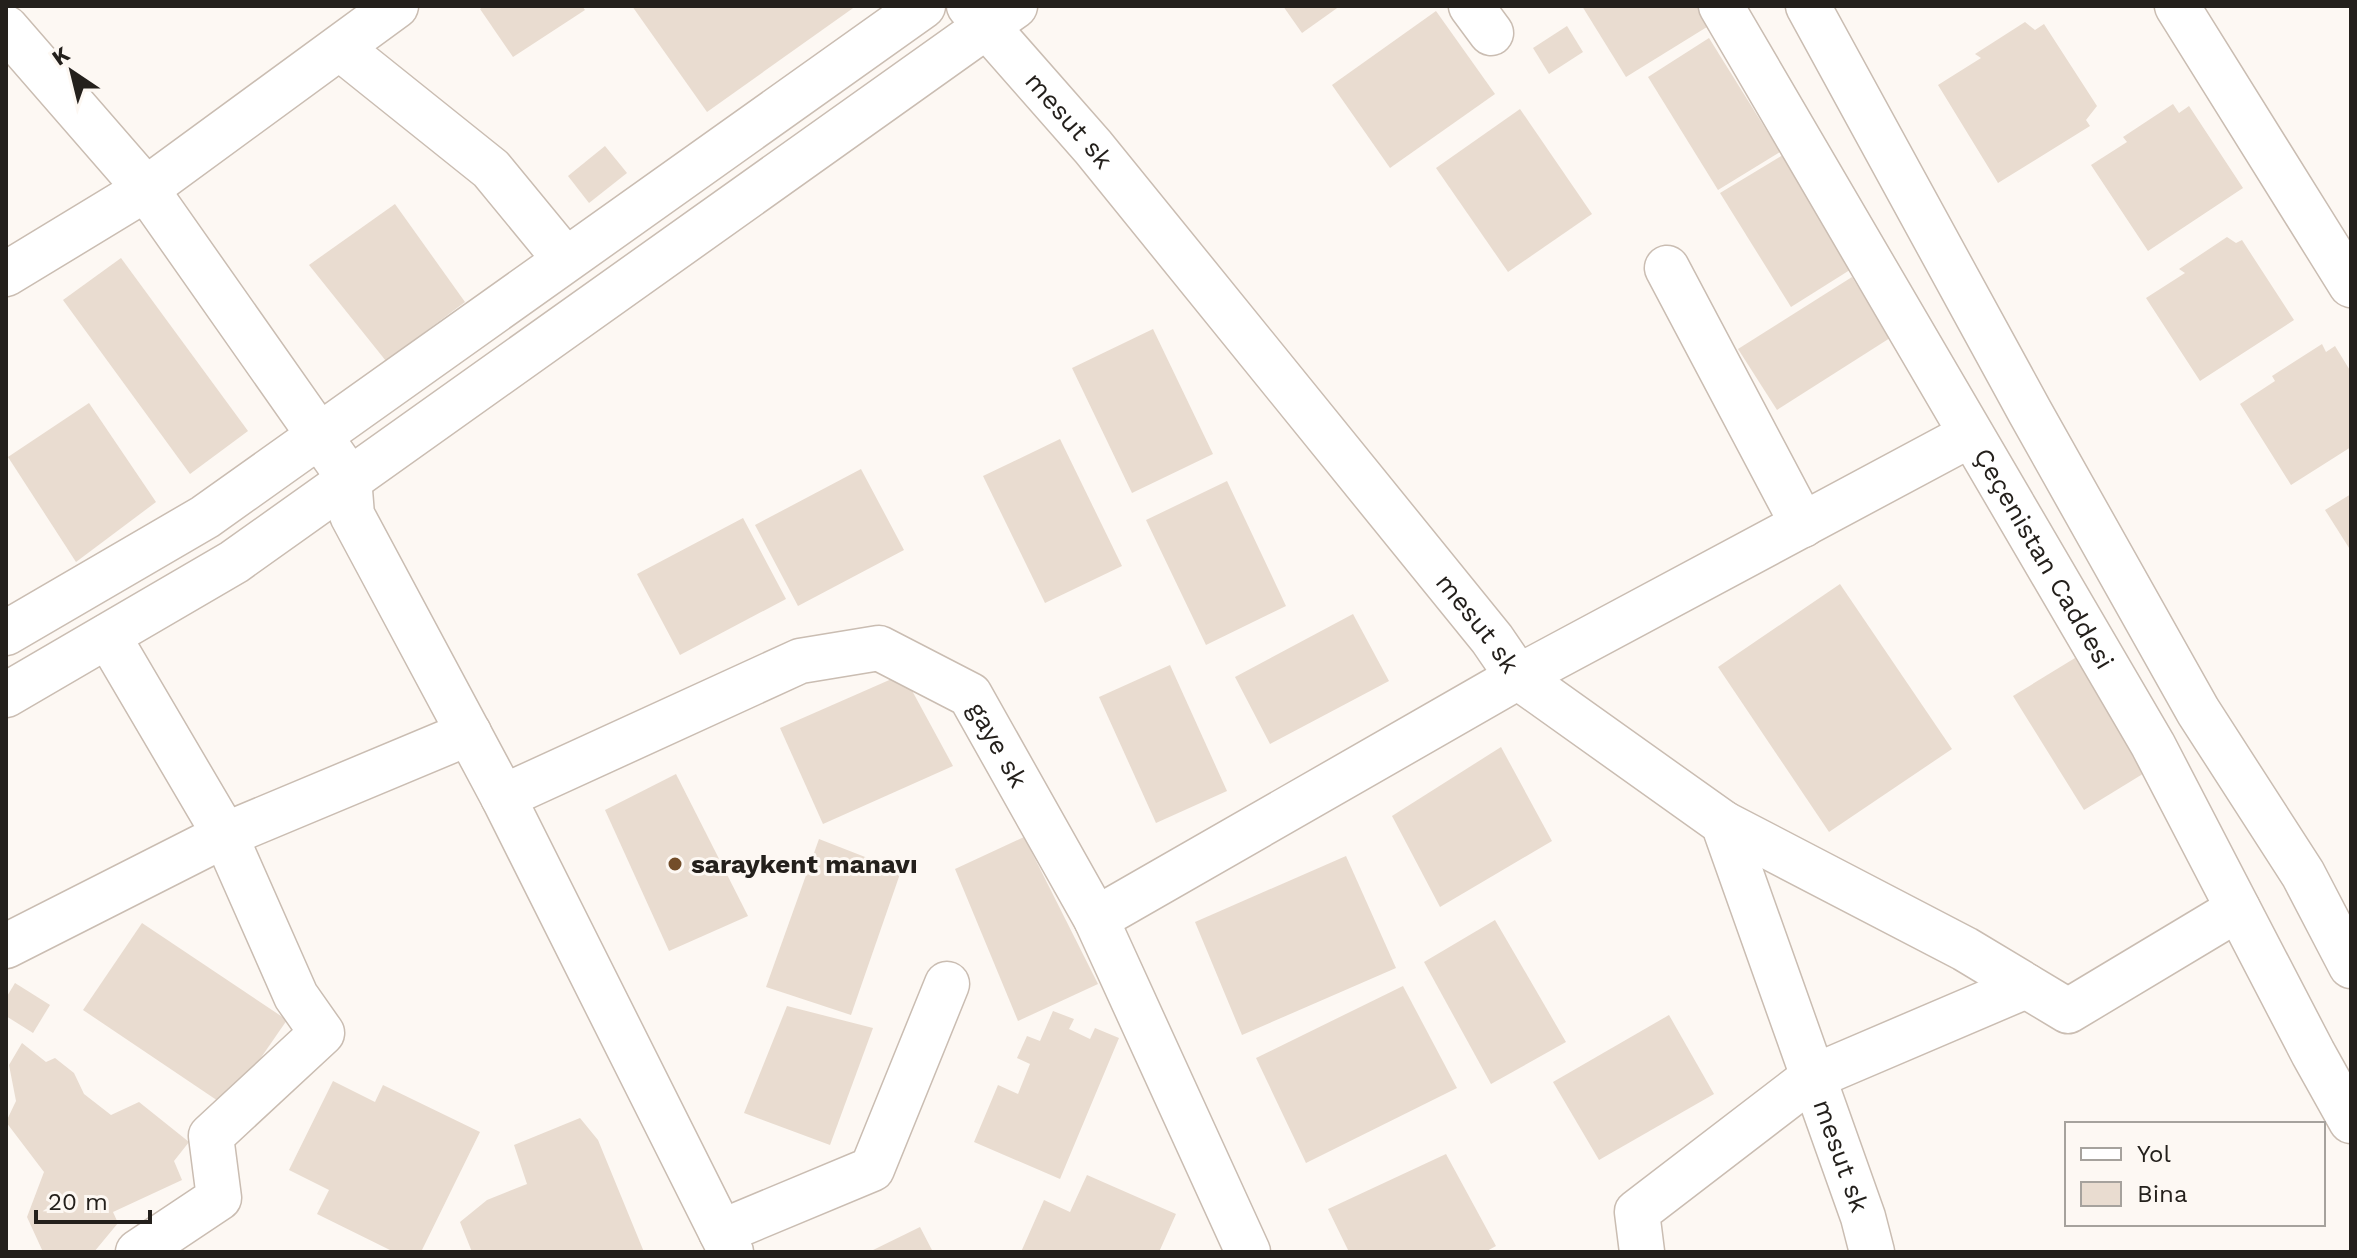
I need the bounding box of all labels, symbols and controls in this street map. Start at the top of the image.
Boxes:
north arrow [32,32,112,112]
text: K [47,41,75,71]
street label: mesut sk [1019,66,1119,175]
street label: Çeçenistan Caddesi [1968,443,2120,674]
street label: mesut sk [1430,567,1526,679]
street label: gaye sk [962,696,1034,793]
place label: saraykent manavı [691,849,917,879]
marker: saraykent manavı [666,855,684,873]
street label: mesut sk [1807,1095,1875,1216]
legend [2065,1122,2325,1226]
text: Yol [2137,1140,2171,1168]
scale bar [36,1174,150,1224]
text: Bina [2137,1180,2188,1208]
text: 20 m [48,1188,108,1216]

